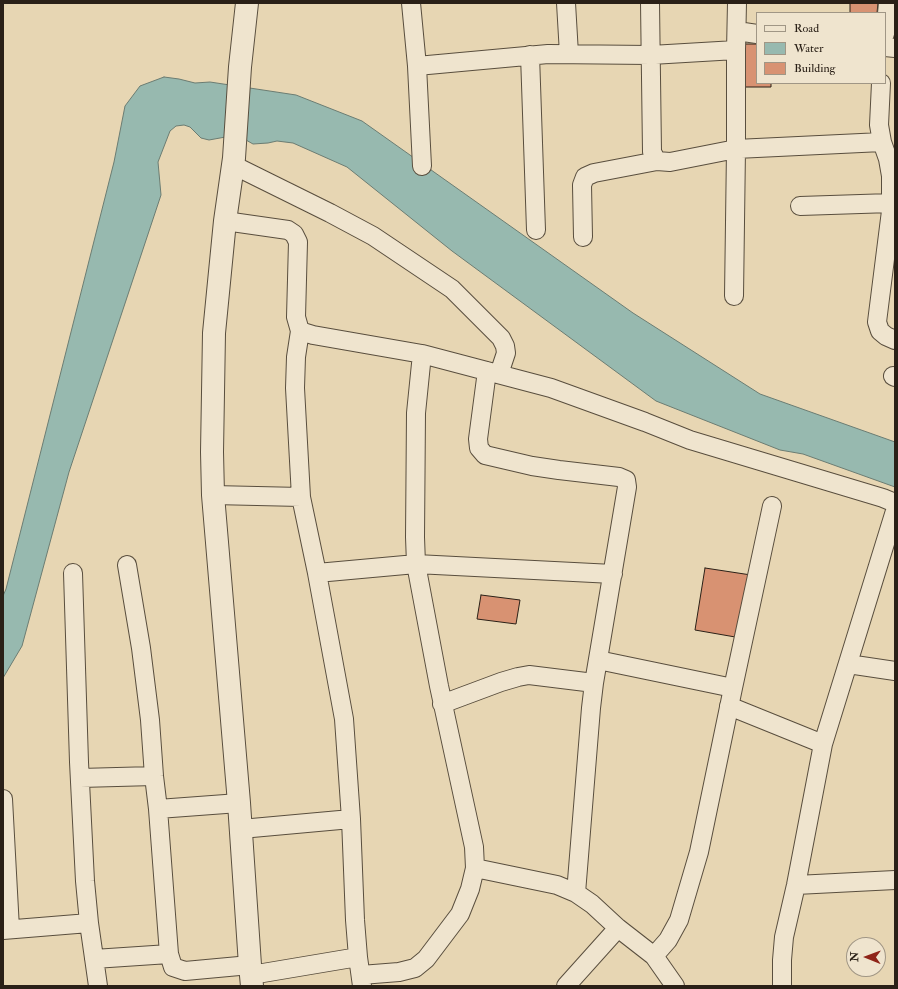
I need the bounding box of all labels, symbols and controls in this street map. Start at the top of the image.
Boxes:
legend [756,12,886,84]
text: Road [794,21,819,36]
text: Water [794,41,823,56]
text: Building [794,61,835,76]
north arrow [846,937,886,977]
text: N [848,952,861,962]

